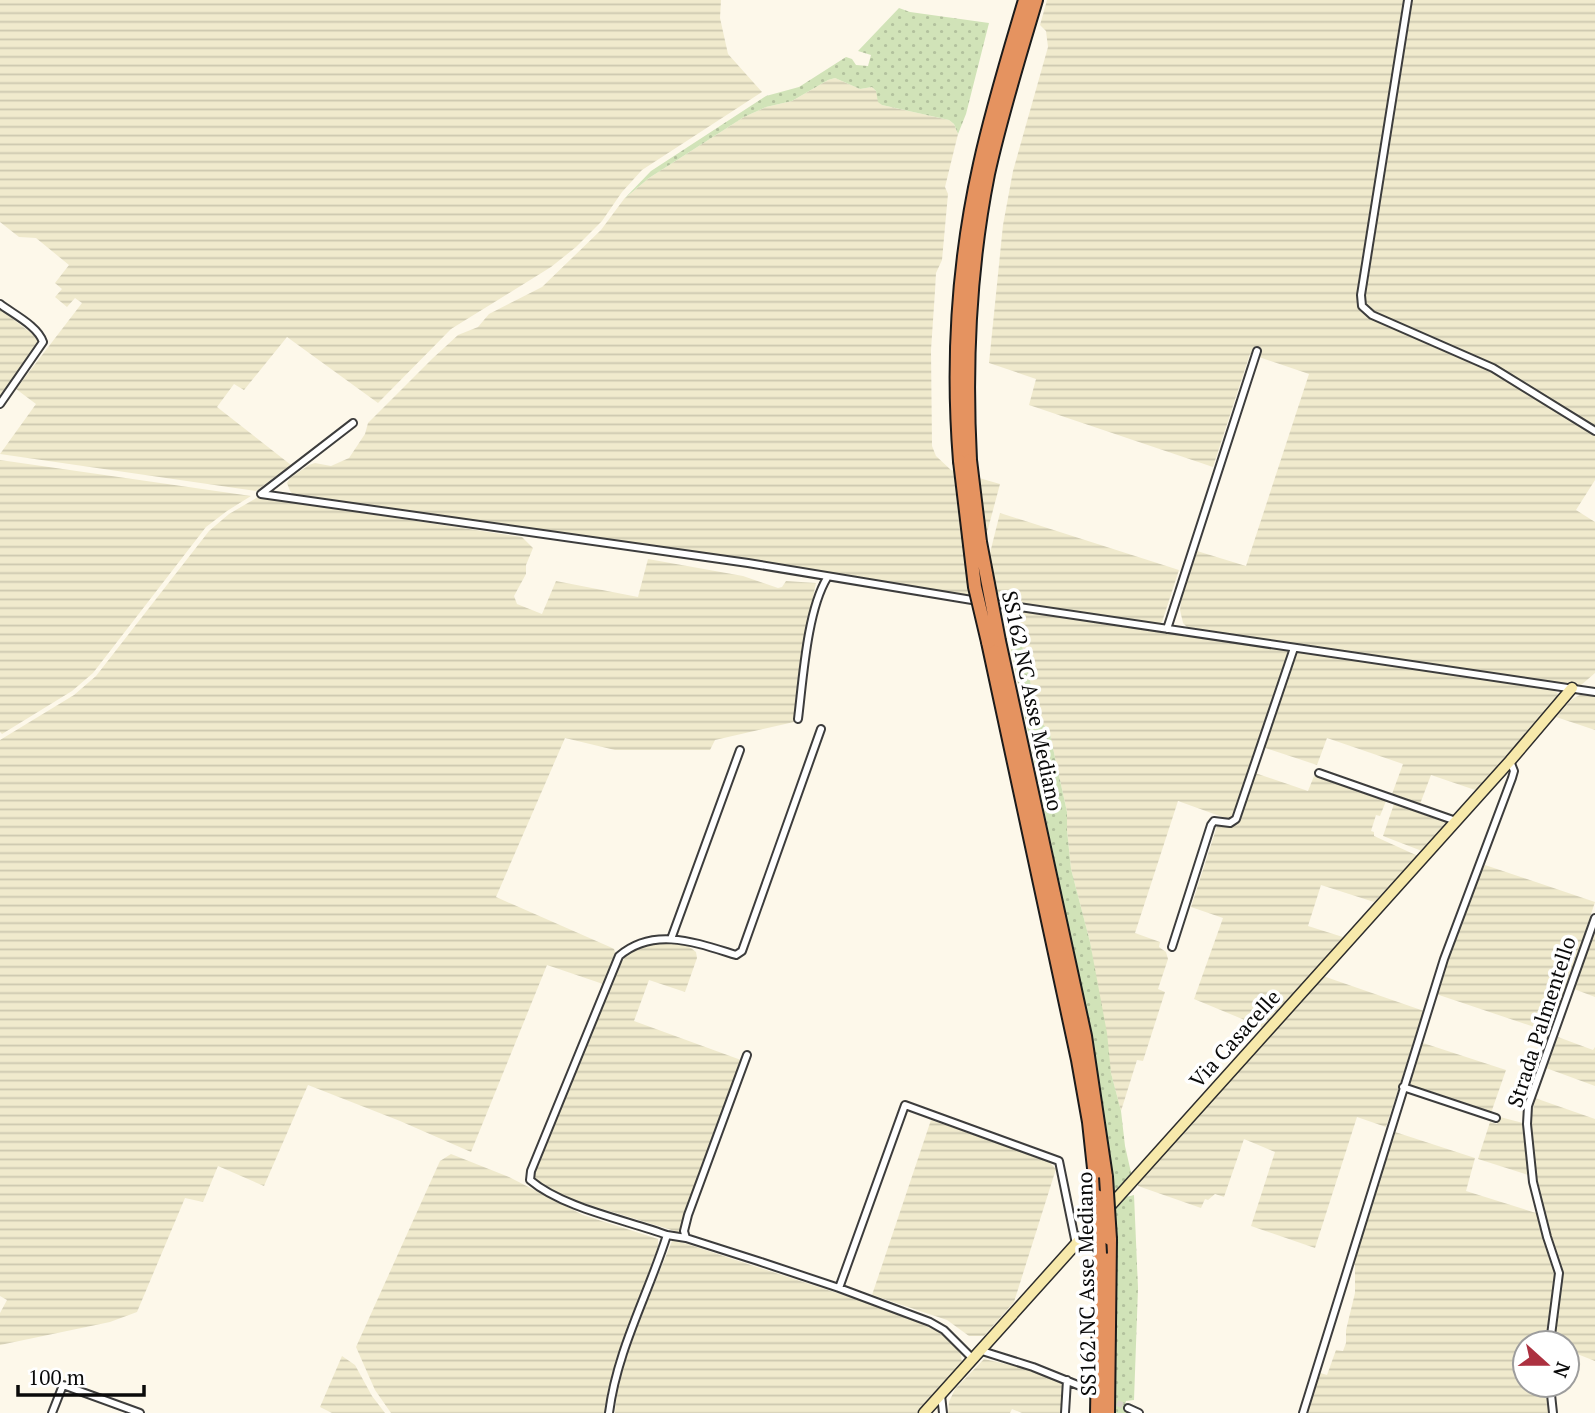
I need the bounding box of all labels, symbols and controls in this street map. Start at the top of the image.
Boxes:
street label: SS162 NC Asse Mediano [996,588,1070,813]
street label: Strada Palmentello [1500,933,1582,1111]
street label: Via Casacelle [1183,983,1286,1094]
street label: SS162 NC Asse Mediano [1070,1172,1102,1396]
north arrow [1511,1329,1581,1399]
scale bar [18,1354,144,1398]
text: N [1548,1359,1577,1382]
text: 100 m [28,1363,85,1391]

